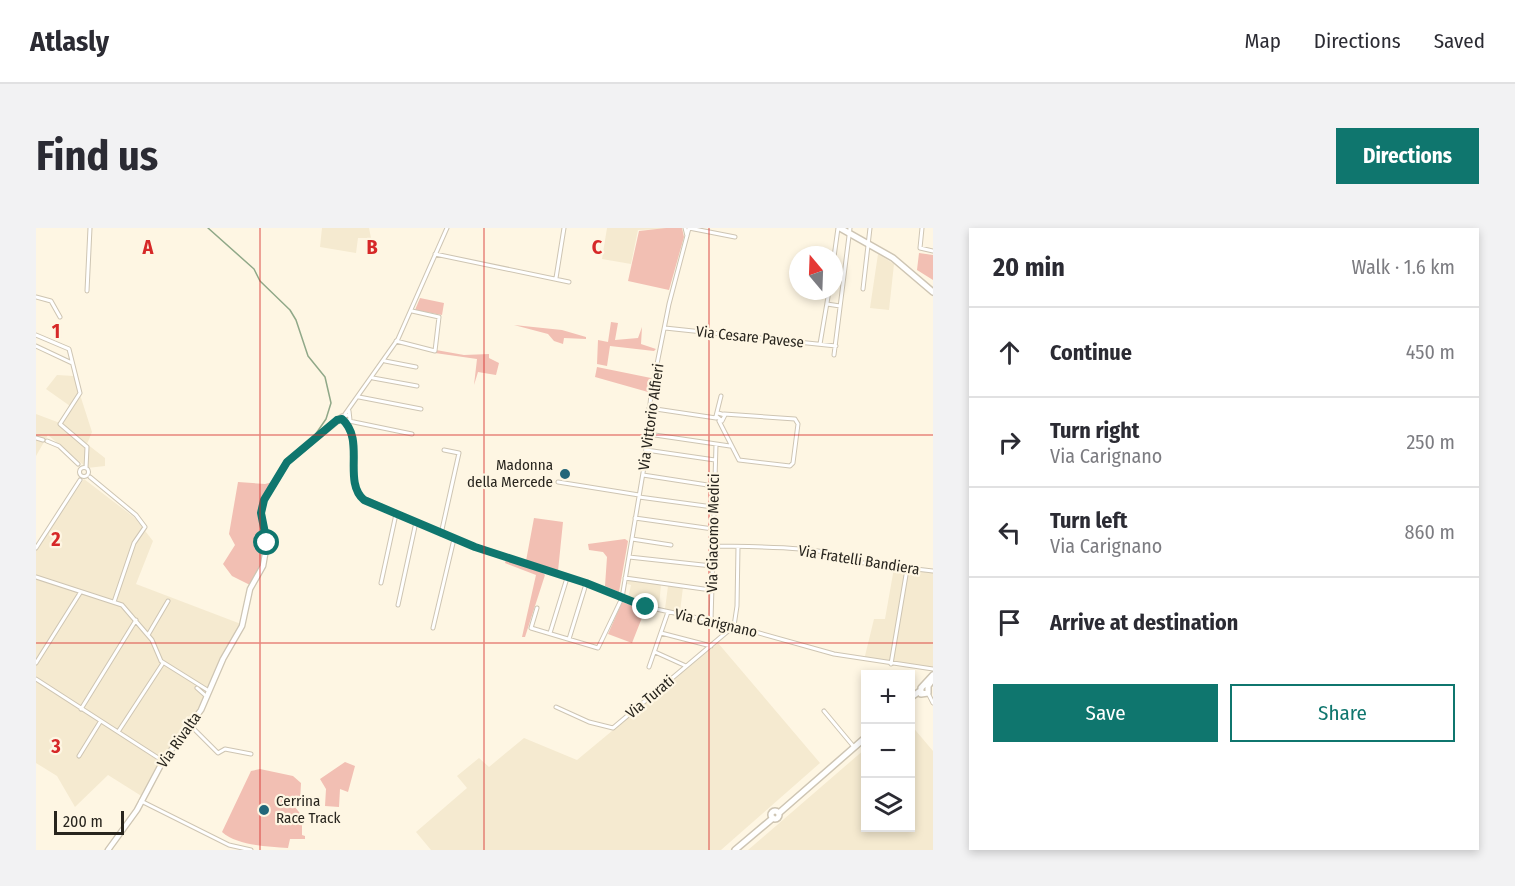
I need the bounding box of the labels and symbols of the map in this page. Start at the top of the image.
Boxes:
text: A [142,235,155,259]
text: B [366,235,378,259]
text: C [592,235,603,259]
north arrow [789,246,843,300]
text: 1 [52,319,60,343]
street label: Via Cesare Pavese [695,322,805,352]
street label: Via Vittorio Alfieri [635,362,667,472]
place label: Madonna della Mercede [467,456,553,491]
marker: Madonna della Mercede [558,467,572,481]
street label: Via Giacomo Medici [703,473,723,593]
text: 2 [50,527,61,551]
route start [253,529,279,555]
street label: Via Fratelli Bandiera [797,542,921,578]
route end [632,593,658,619]
street label: Via Carignano [673,605,759,641]
street label: Via Turati [622,672,678,722]
street label: Via Rivalta [153,709,205,771]
text: 3 [50,734,61,758]
place label: Cerrina Race Track [276,792,340,827]
marker: Cerrina Race Track [257,803,271,817]
scale bar [54,808,124,836]

